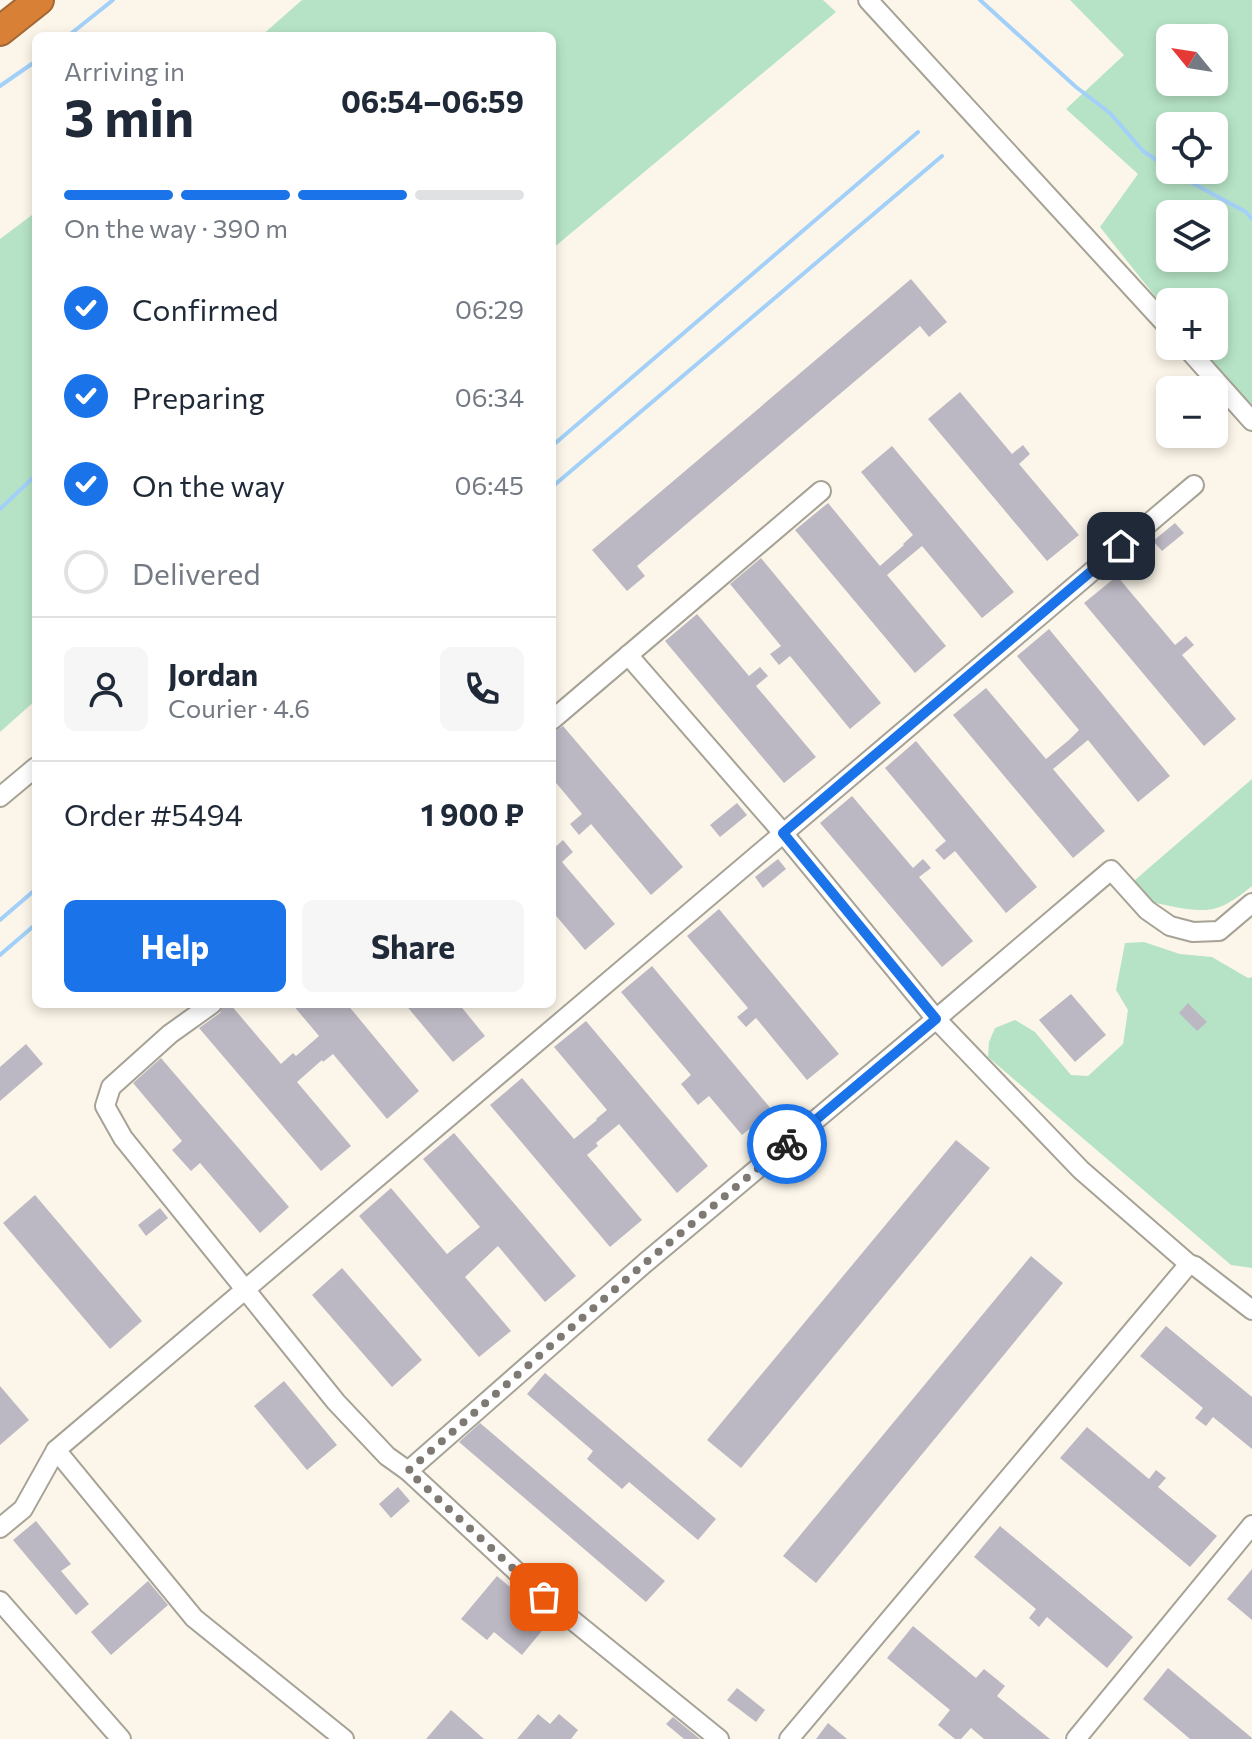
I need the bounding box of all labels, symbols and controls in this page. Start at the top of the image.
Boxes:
north arrow [1156,24,1228,96]
map controls [1156,24,1228,448]
text: Arriving in [64,55,185,86]
text: 06:54–06:59 [341,82,524,119]
text: 3 min [64,84,194,148]
button: locate [1156,112,1228,184]
button: layers [1156,200,1228,272]
text: On the way · 390 m [64,212,288,243]
icon: check [64,286,108,330]
button: + [1156,288,1228,360]
text: Confirmed [132,290,279,327]
text: 06:29 [455,293,524,324]
icon: check [64,374,108,418]
button: − [1156,376,1228,448]
text: Preparing [132,378,265,415]
text: 06:34 [455,381,524,412]
icon: check [64,462,108,506]
text: On the way [132,466,285,503]
text: 06:45 [455,469,524,500]
pin [1087,512,1155,580]
icon: home [1099,524,1143,568]
text: Delivered [132,554,261,591]
button: person [64,647,148,731]
button: phone [440,647,524,731]
text: Jordan [168,655,258,692]
text: Courier · 4.6 [168,692,310,723]
text: Order #5494 [64,795,243,832]
text: 1 900 ₽ [421,795,524,832]
button: Help [64,900,286,992]
button: Share [302,900,524,992]
courier [747,1104,827,1184]
icon: bike [765,1122,809,1166]
pin [510,1563,578,1631]
icon: bag [522,1575,566,1619]

